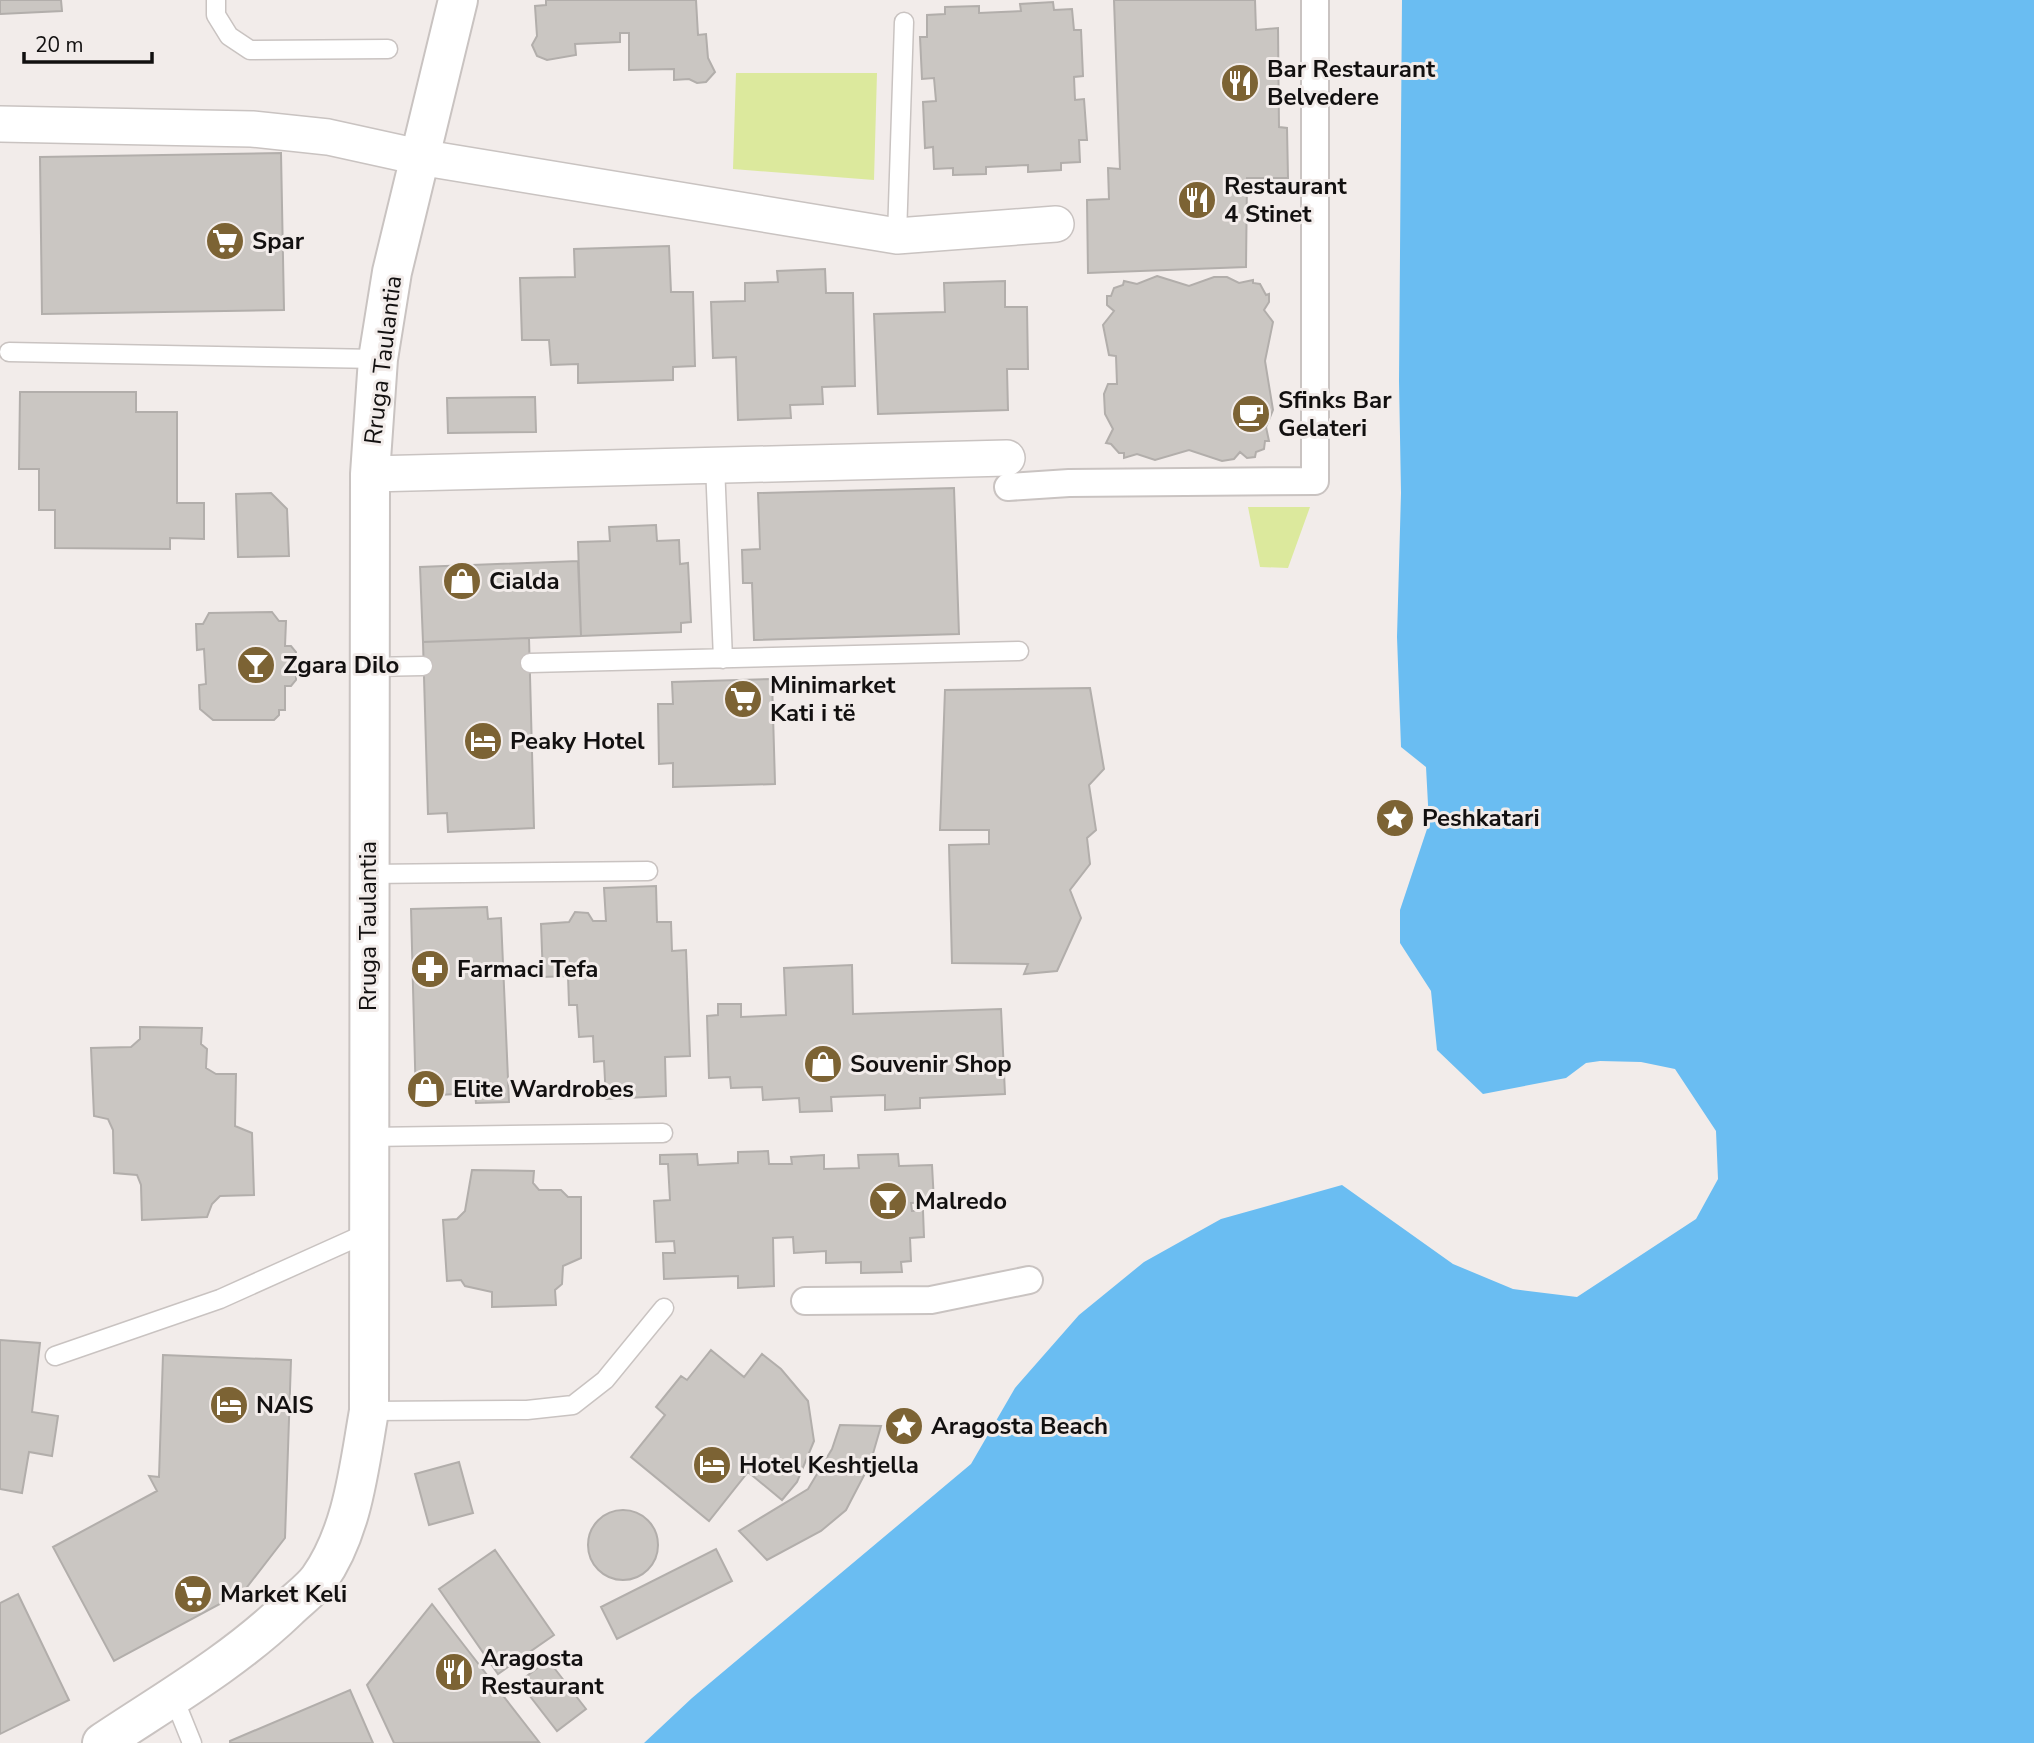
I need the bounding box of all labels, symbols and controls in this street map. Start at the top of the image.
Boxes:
scale bar [24,21,152,65]
text: 20 m [35,31,84,59]
place label: Bar Restaurant Belvedere [1267,53,1436,113]
restaurant icon: Bar Restaurant Belvedere [1219,62,1261,104]
place label: Restaurant 4 Stinet [1224,170,1347,230]
restaurant icon: Restaurant 4 Stinet [1176,179,1218,221]
supermarket icon: Spar [204,220,246,262]
place label: Spar [252,225,305,257]
street label: Rruga Taulantia [357,274,409,446]
place label: Sfinks Bar Gelateri [1278,384,1392,444]
cafe icon: Sfinks Bar Gelateri [1230,393,1272,435]
shop icon: Cialda [441,560,483,602]
place label: Cialda [489,565,560,597]
bar icon: Zgara Dilo [235,644,277,686]
place label: Zgara Dilo [283,649,399,681]
place label: Minimarket Kati i të [770,669,896,729]
supermarket icon: Minimarket Kati i të [722,678,764,720]
hotel icon: Peaky Hotel [462,720,504,762]
place label: Peaky Hotel [510,725,645,757]
place icon: Peshkatari [1374,797,1416,839]
place label: Peshkatari [1422,802,1540,834]
street label: Rruga Taulantia [352,841,384,1011]
pharmacy icon: Farmaci Tefa [409,948,451,990]
place label: Farmaci Tefa [457,953,598,985]
shop icon: Souvenir Shop [802,1043,844,1085]
place label: Souvenir Shop [850,1048,1012,1080]
shop icon: Elite Wardrobes [405,1068,447,1110]
place label: Elite Wardrobes [453,1073,634,1105]
bar icon: Malredo [867,1180,909,1222]
place label: Malredo [915,1185,1007,1217]
hotel icon: NAIS [208,1384,250,1426]
place label: NAIS [256,1389,314,1421]
place icon: Aragosta Beach [883,1405,925,1447]
place label: Aragosta Beach [931,1410,1108,1442]
hotel icon: Hotel Keshtjella [691,1444,733,1486]
place label: Hotel Keshtjella [739,1449,919,1481]
supermarket icon: Market Keli [172,1573,214,1615]
place label: Market Keli [220,1578,347,1610]
place label: Aragosta Restaurant [481,1642,604,1702]
restaurant icon: Aragosta Restaurant [433,1651,475,1693]

